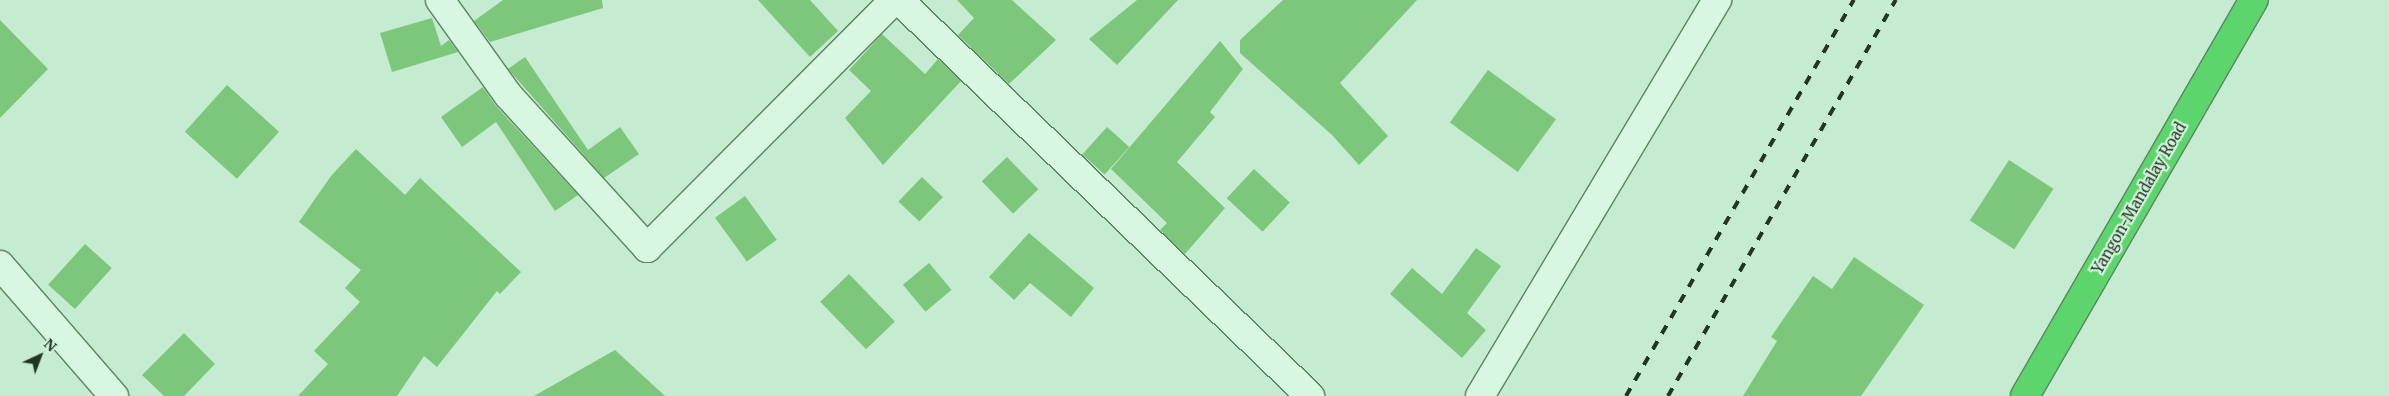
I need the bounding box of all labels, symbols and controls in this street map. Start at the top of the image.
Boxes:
street label: Yangon-Mandalay Road [2088,119,2190,277]
north arrow [15,331,65,381]
text: N [40,335,60,355]

